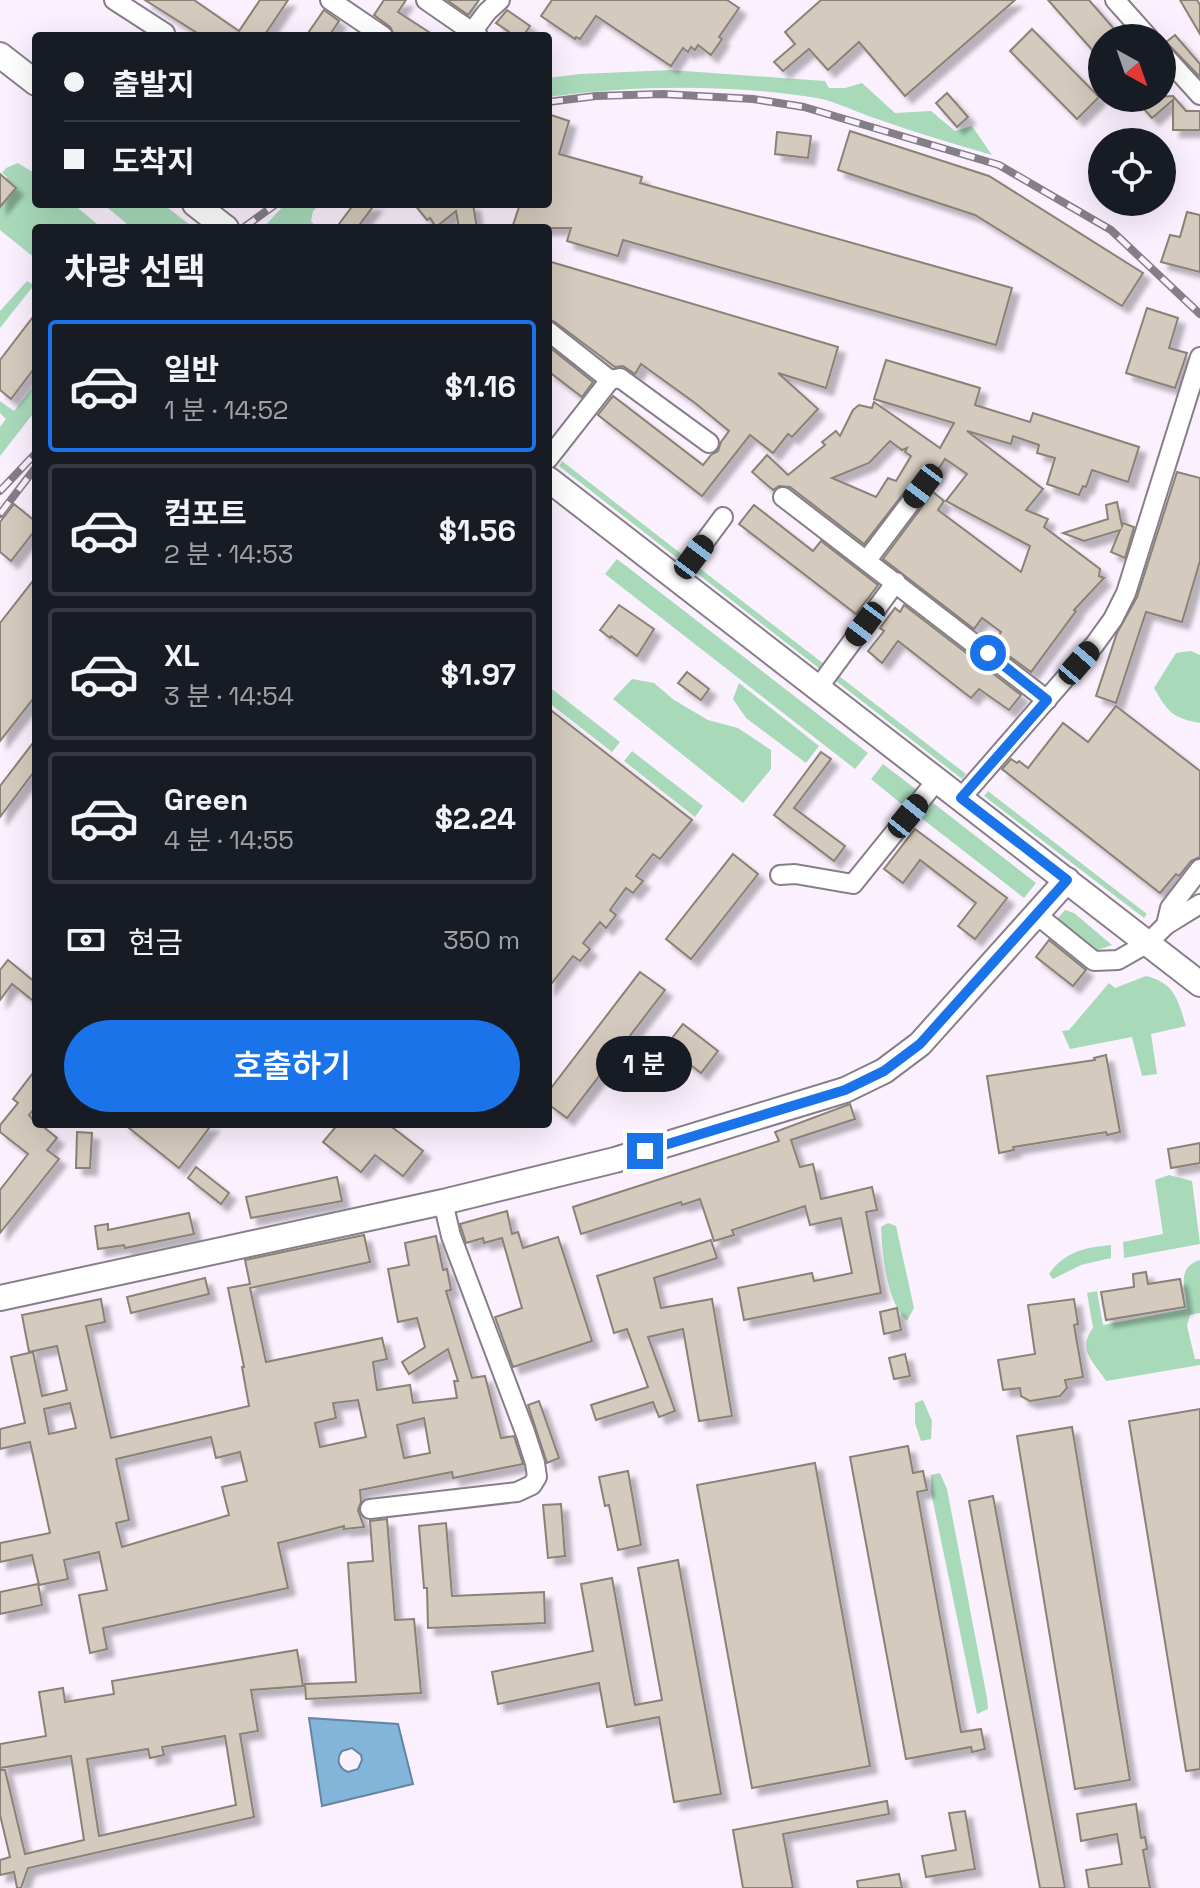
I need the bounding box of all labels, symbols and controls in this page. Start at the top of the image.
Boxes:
north arrow [1088,24,1176,112]
map controls [1088,24,1176,216]
text: 출발지 [112,65,195,104]
button: locate [1088,128,1176,216]
text: 도착지 [112,142,195,181]
text: 차량 선택 [64,249,206,295]
icon: car [68,350,140,422]
text: 일반 [164,350,219,389]
text: $1.16 [445,367,516,406]
text: 1 분 · 14:52 [164,393,288,427]
car [899,460,947,512]
icon: car [68,494,140,566]
text: 컴포트 [164,494,247,533]
text: $1.56 [439,511,516,550]
car [670,531,718,583]
text: 2 분 · 14:53 [164,537,293,571]
car [841,598,889,650]
route start [970,635,1006,671]
text: XL [164,636,200,675]
car [1054,637,1104,689]
icon: car [68,638,140,710]
text: $1.97 [441,655,516,694]
text: 3 분 · 14:54 [164,679,294,713]
text: Green [164,780,248,819]
icon: car [68,782,140,854]
car [884,790,932,842]
text: $2.24 [435,799,516,838]
text: 4 분 · 14:55 [164,823,294,857]
icon: cash [64,918,108,962]
text: 현금 [128,923,183,962]
text: 350 m [443,923,520,957]
button: 호출하기 [64,1020,520,1112]
callout: 1 분 [597,1035,693,1091]
text: 1 분 [623,1047,665,1081]
route end [627,1133,663,1169]

